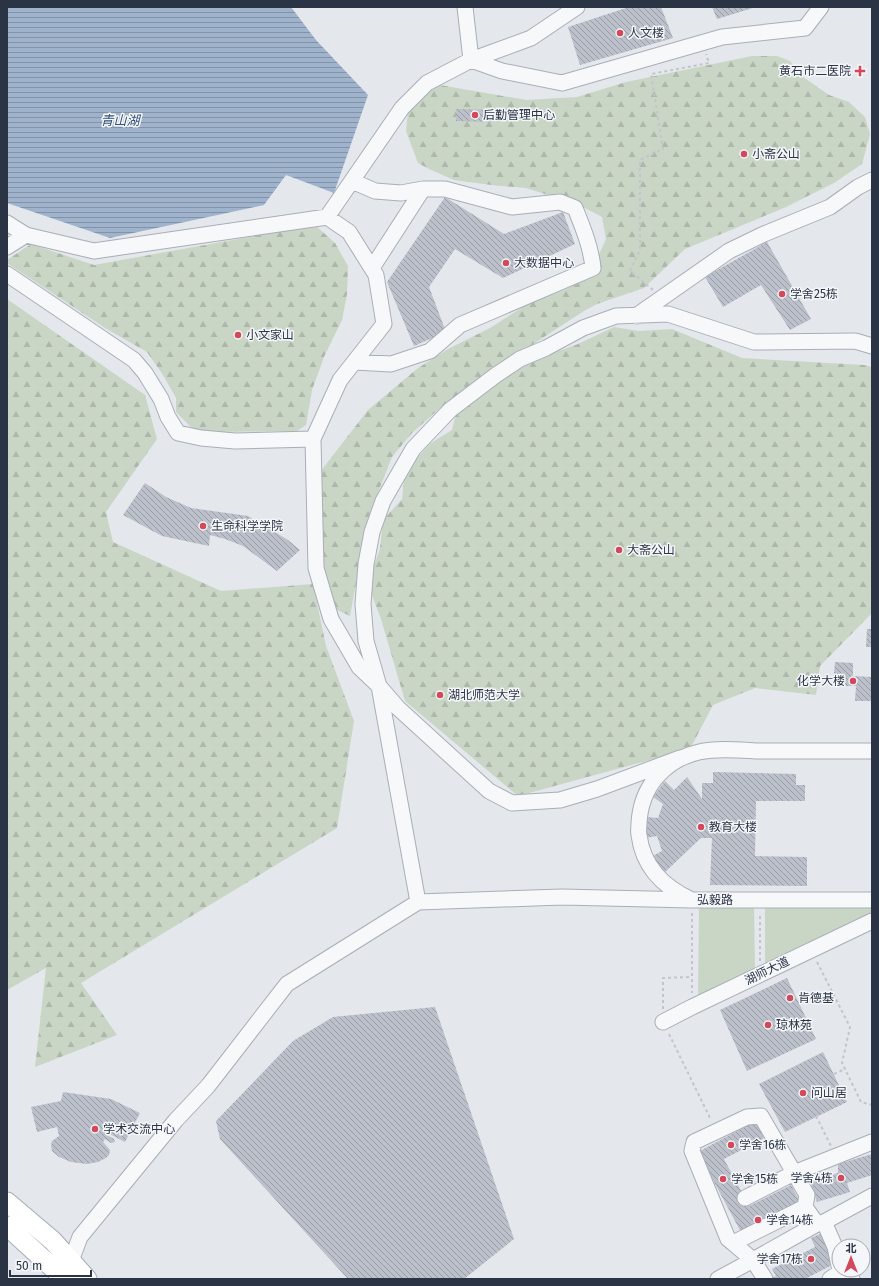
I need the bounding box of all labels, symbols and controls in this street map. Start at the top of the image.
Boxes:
place label: 人文楼 [628,26,664,40]
marker: 人文楼 [615,28,625,38]
place label: 黄石市二医院 [779,64,851,78]
marker: 黄石市二医院 [854,65,866,77]
place label: 后勤管理中心 [483,108,555,122]
marker: 后勤管理中心 [470,110,480,120]
water label: 青山湖 [100,113,141,128]
place label: 小斋公山 [752,147,800,161]
marker: 小斋公山 [739,149,749,159]
place label: 大数据中心 [514,256,574,270]
marker: 大数据中心 [501,258,511,268]
place label: 学舍25栋 [790,287,838,301]
marker: 学舍25栋 [777,289,787,299]
place label: 小文家山 [246,328,294,342]
marker: 小文家山 [233,330,243,340]
place label: 生命科学学院 [211,519,283,533]
marker: 生命科学学院 [198,521,208,531]
place label: 大斋公山 [627,543,675,557]
marker: 大斋公山 [614,545,624,555]
place label: 化学大楼 [797,674,845,688]
marker: 化学大楼 [848,676,858,686]
place label: 湖北师范大学 [448,688,520,702]
marker: 湖北师范大学 [435,690,445,700]
place label: 教育大楼 [709,820,757,834]
marker: 教育大楼 [696,822,706,832]
street label: 弘毅路 [697,893,733,907]
street label: 湖师大道 [742,954,792,988]
place label: 肯德基 [798,991,834,1005]
marker: 肯德基 [785,993,795,1003]
place label: 琼林苑 [776,1018,812,1032]
marker: 琼林苑 [763,1020,773,1030]
place label: 问山居 [811,1086,847,1100]
marker: 问山居 [798,1088,808,1098]
place label: 学术交流中心 [103,1122,175,1136]
marker: 学术交流中心 [90,1124,100,1134]
place label: 学舍16栋 [739,1138,787,1152]
marker: 学舍16栋 [726,1140,736,1150]
place label: 学舍4栋 [791,1171,833,1185]
place label: 学舍15栋 [731,1172,778,1186]
marker: 学舍4栋 [836,1173,846,1183]
marker: 学舍15栋 [718,1174,728,1184]
place label: 学舍14栋 [766,1213,814,1227]
marker: 学舍14栋 [753,1215,763,1225]
north arrow [831,1238,871,1278]
text: 北 [846,1242,857,1255]
scale bar [10,1252,91,1278]
place label: 学舍17栋 [756,1252,803,1266]
marker: 学舍17栋 [806,1254,816,1264]
text: 50 m [16,1259,42,1273]

